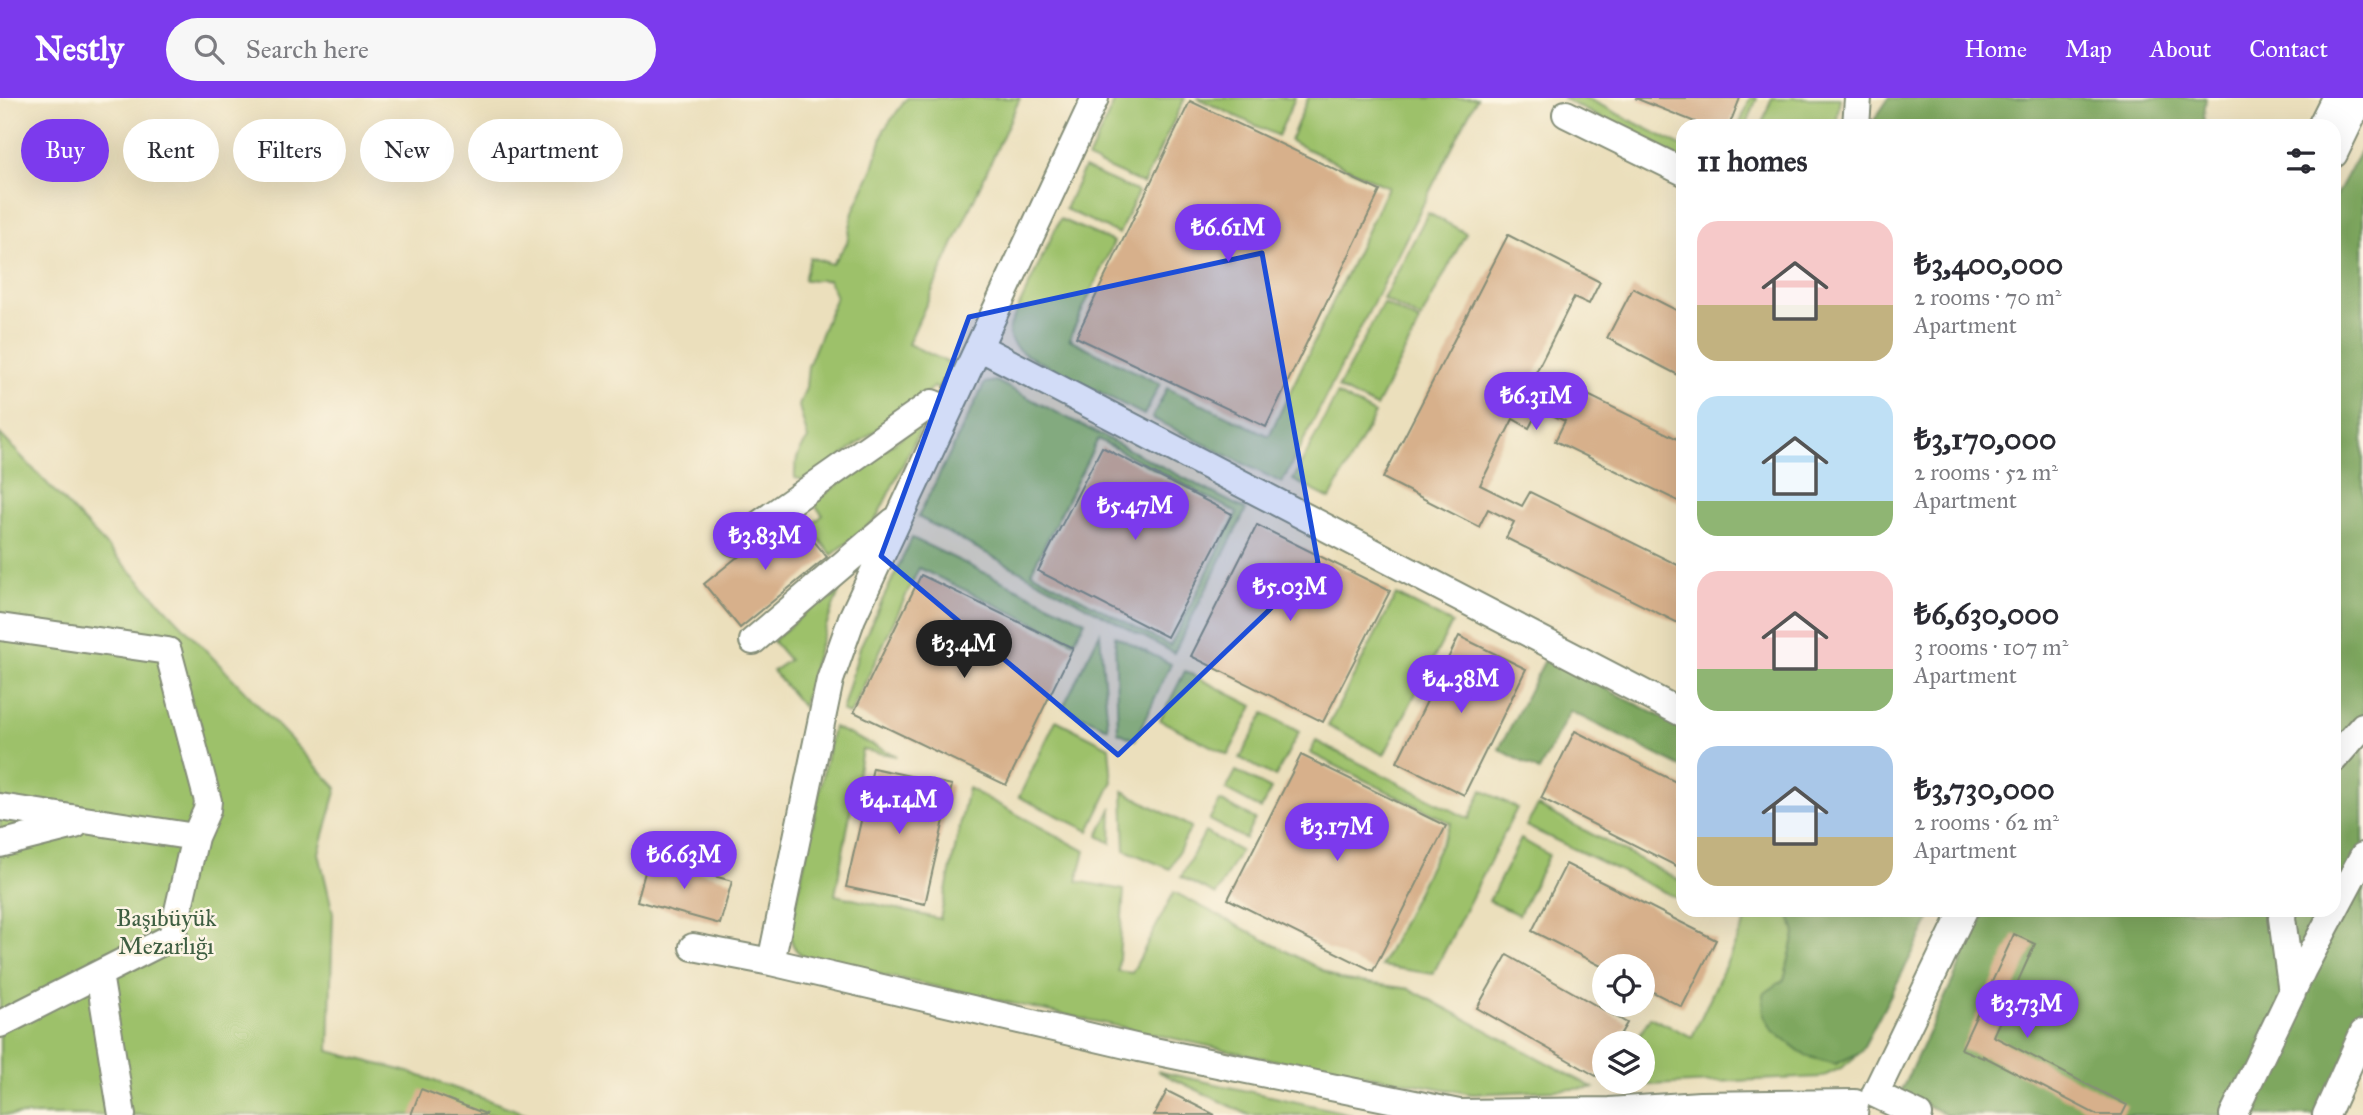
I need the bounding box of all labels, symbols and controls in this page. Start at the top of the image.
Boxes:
search box [166,18,656,81]
text: Nestly [35,29,124,69]
icon: search [190,30,228,68]
text: Search here [246,33,369,65]
text: Home [1964,34,2027,64]
text: Map [2065,34,2112,64]
text: About [2150,34,2211,64]
text: Contact [2249,34,2328,64]
chip: Buy [21,119,109,182]
chip: Rent [123,119,219,182]
chip: Filters [233,119,346,182]
chip: New [360,119,454,182]
chip: Apartment [468,119,623,182]
icon: filters [2282,142,2320,180]
text: 11 homes [1697,143,1808,179]
pin: ₺6.61M [1171,204,1285,264]
text: ₺6.61M [1191,213,1265,241]
text: ₺3,400,000 [1914,246,2063,282]
icon: home [1753,249,1837,333]
text: 2 rooms · 70 m² [1914,283,2062,311]
text: Apartment [1914,311,2017,339]
pin: ₺6.31M [1479,372,1593,432]
text: ₺6.31M [1500,381,1572,409]
text: ₺3,170,000 [1914,421,2056,457]
icon: home [1753,424,1837,508]
text: 2 rooms · 52 m² [1914,458,2058,486]
pin: ₺5.47M [1078,482,1192,542]
text: Apartment [1914,486,2017,514]
text: ₺5.47M [1097,491,1173,519]
pin: ₺3.83M [708,512,822,572]
text: ₺3.83M [729,521,801,549]
pin: ₺5.03M [1233,564,1347,623]
text: ₺5.03M [1253,572,1327,600]
text: ₺6,630,000 [1914,596,2059,632]
icon: home [1753,599,1837,683]
pin: ₺3.4M [915,620,1013,680]
text: ₺3.4M [932,629,996,657]
text: 3 rooms · 107 m² [1914,633,2068,661]
pin: ₺4.38M [1404,656,1518,715]
text: Apartment [1914,661,2017,689]
text: ₺4.38M [1423,664,1499,692]
text: ₺3,730,000 [1914,771,2055,807]
icon: home [1753,774,1837,858]
pin: ₺4.14M [842,776,956,836]
text: ₺4.14M [861,785,937,813]
pin: ₺3.17M [1280,804,1394,863]
text: 2 rooms · 62 m² [1914,808,2059,836]
text: ₺3.17M [1301,812,1373,840]
pin: ₺6.63M [627,832,741,891]
text: Apartment [1914,836,2017,864]
text: ₺6.63M [647,840,721,868]
park label: Başıbüyük Mezarlığı [116,903,217,961]
map controls [1592,954,1655,1094]
button: locate [1592,954,1655,1017]
pin: ₺3.73M [1970,981,2084,1040]
text: ₺3.73M [1992,989,2062,1017]
button: layers [1592,1031,1655,1094]

